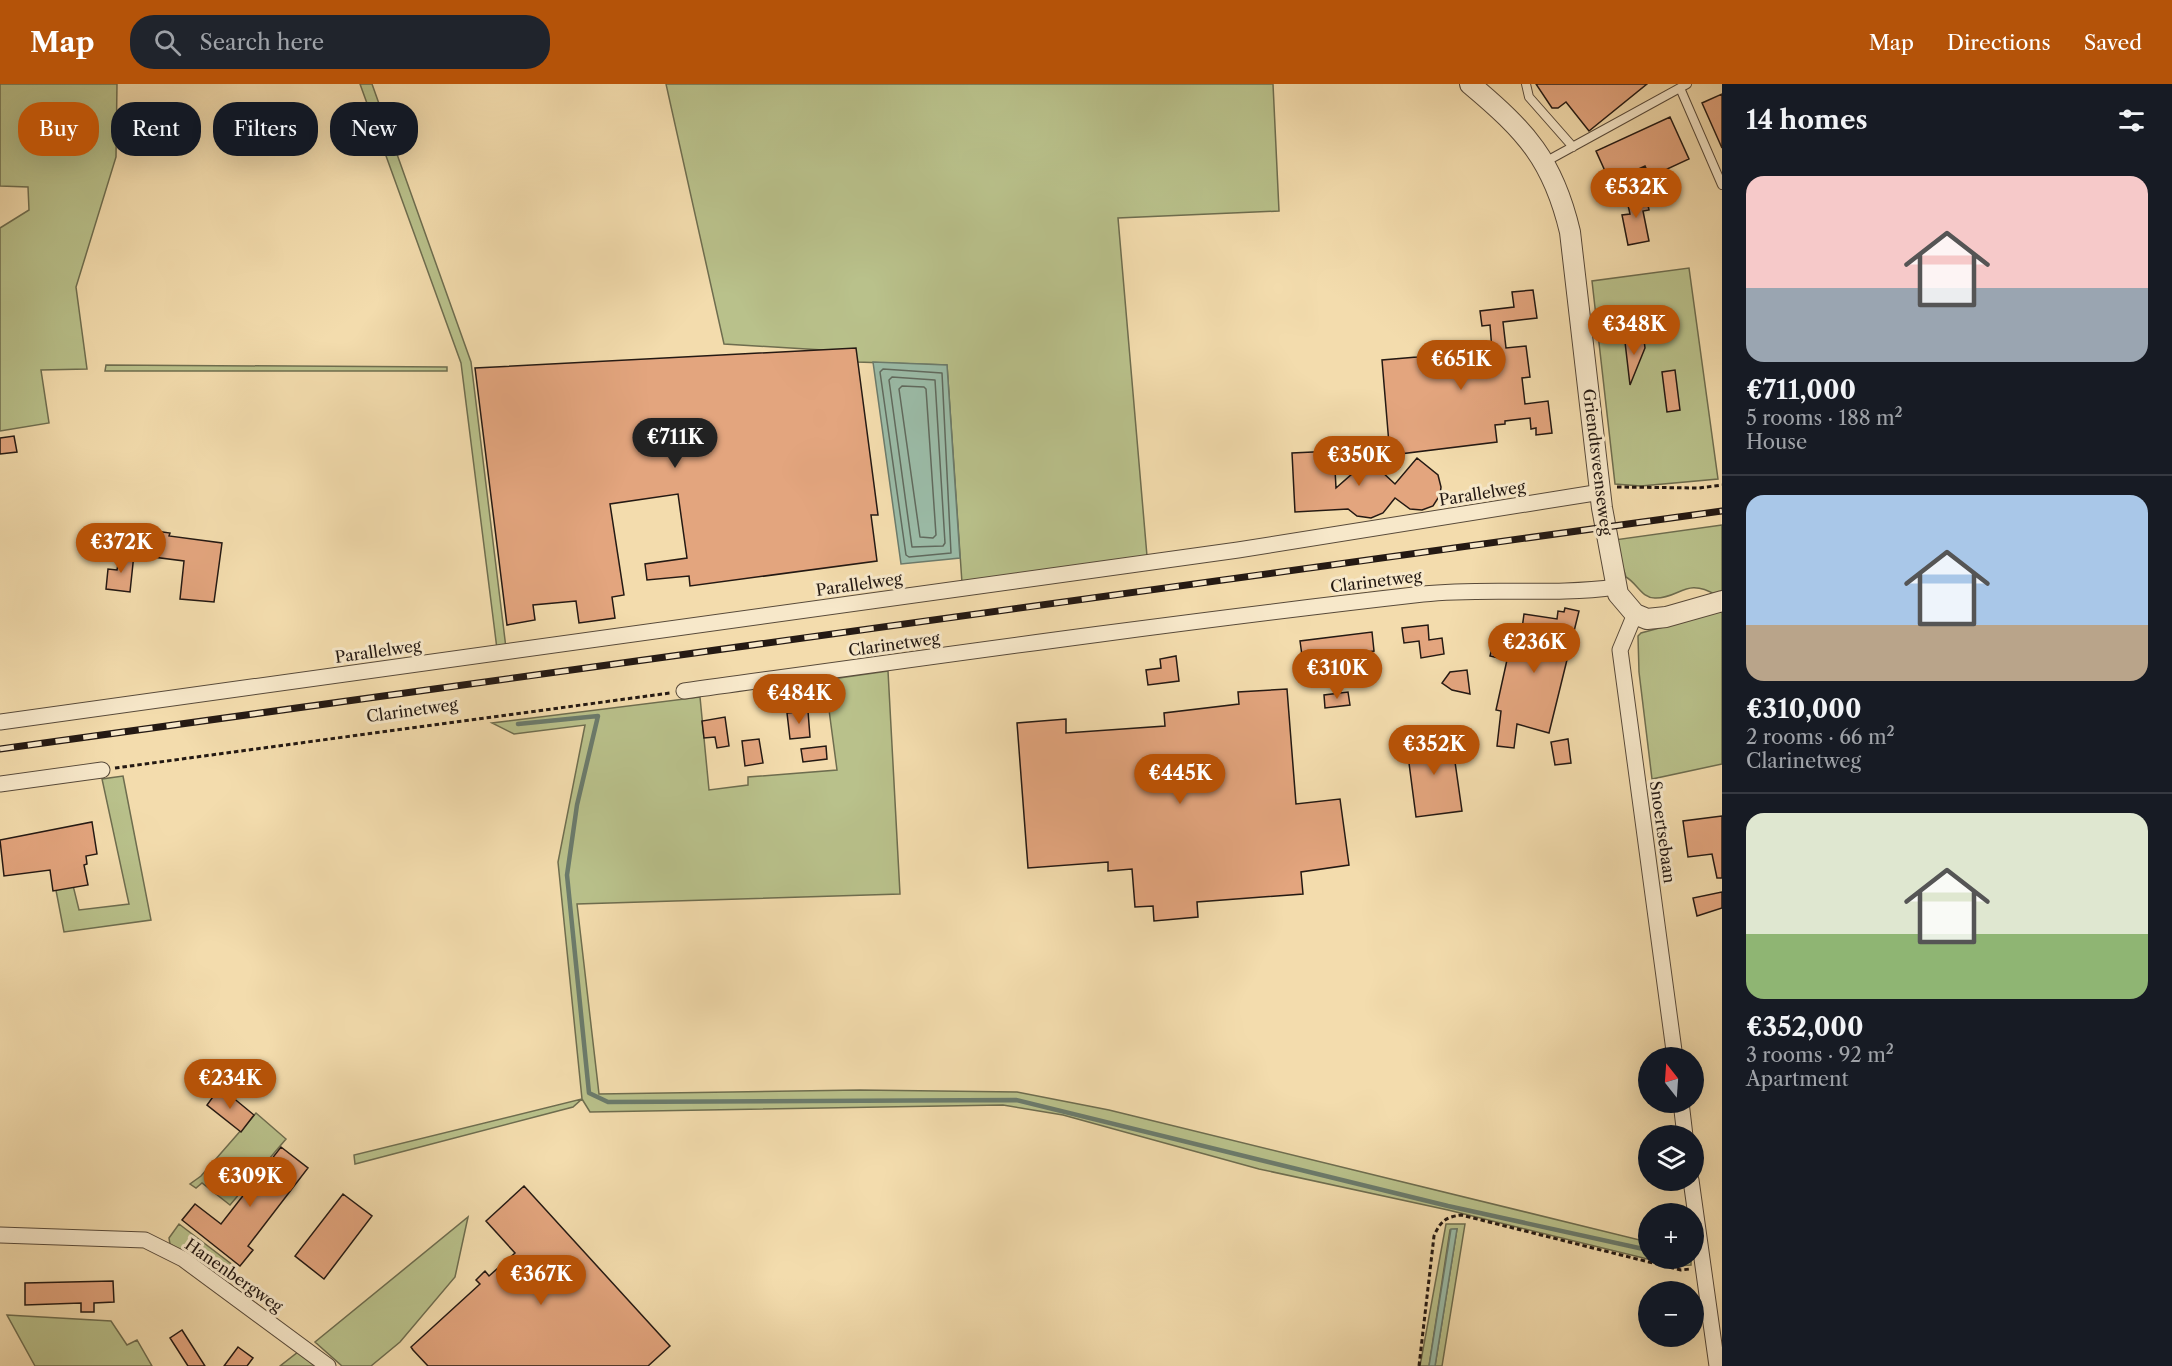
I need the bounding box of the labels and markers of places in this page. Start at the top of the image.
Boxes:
pin: €532K [1594,168,1678,219]
pin: €348K [1592,305,1676,356]
pin: €651K [1419,340,1503,391]
pin: €711K [633,418,717,469]
pin: €350K [1317,436,1401,487]
pin: €372K [79,523,163,574]
pin: €236K [1492,623,1576,674]
pin: €310K [1295,649,1379,700]
pin: €484K [757,674,841,725]
pin: €352K [1392,725,1476,776]
pin: €445K [1138,754,1222,805]
pin: €234K [188,1059,272,1110]
pin: €309K [208,1157,292,1208]
pin: €367K [499,1255,583,1306]

